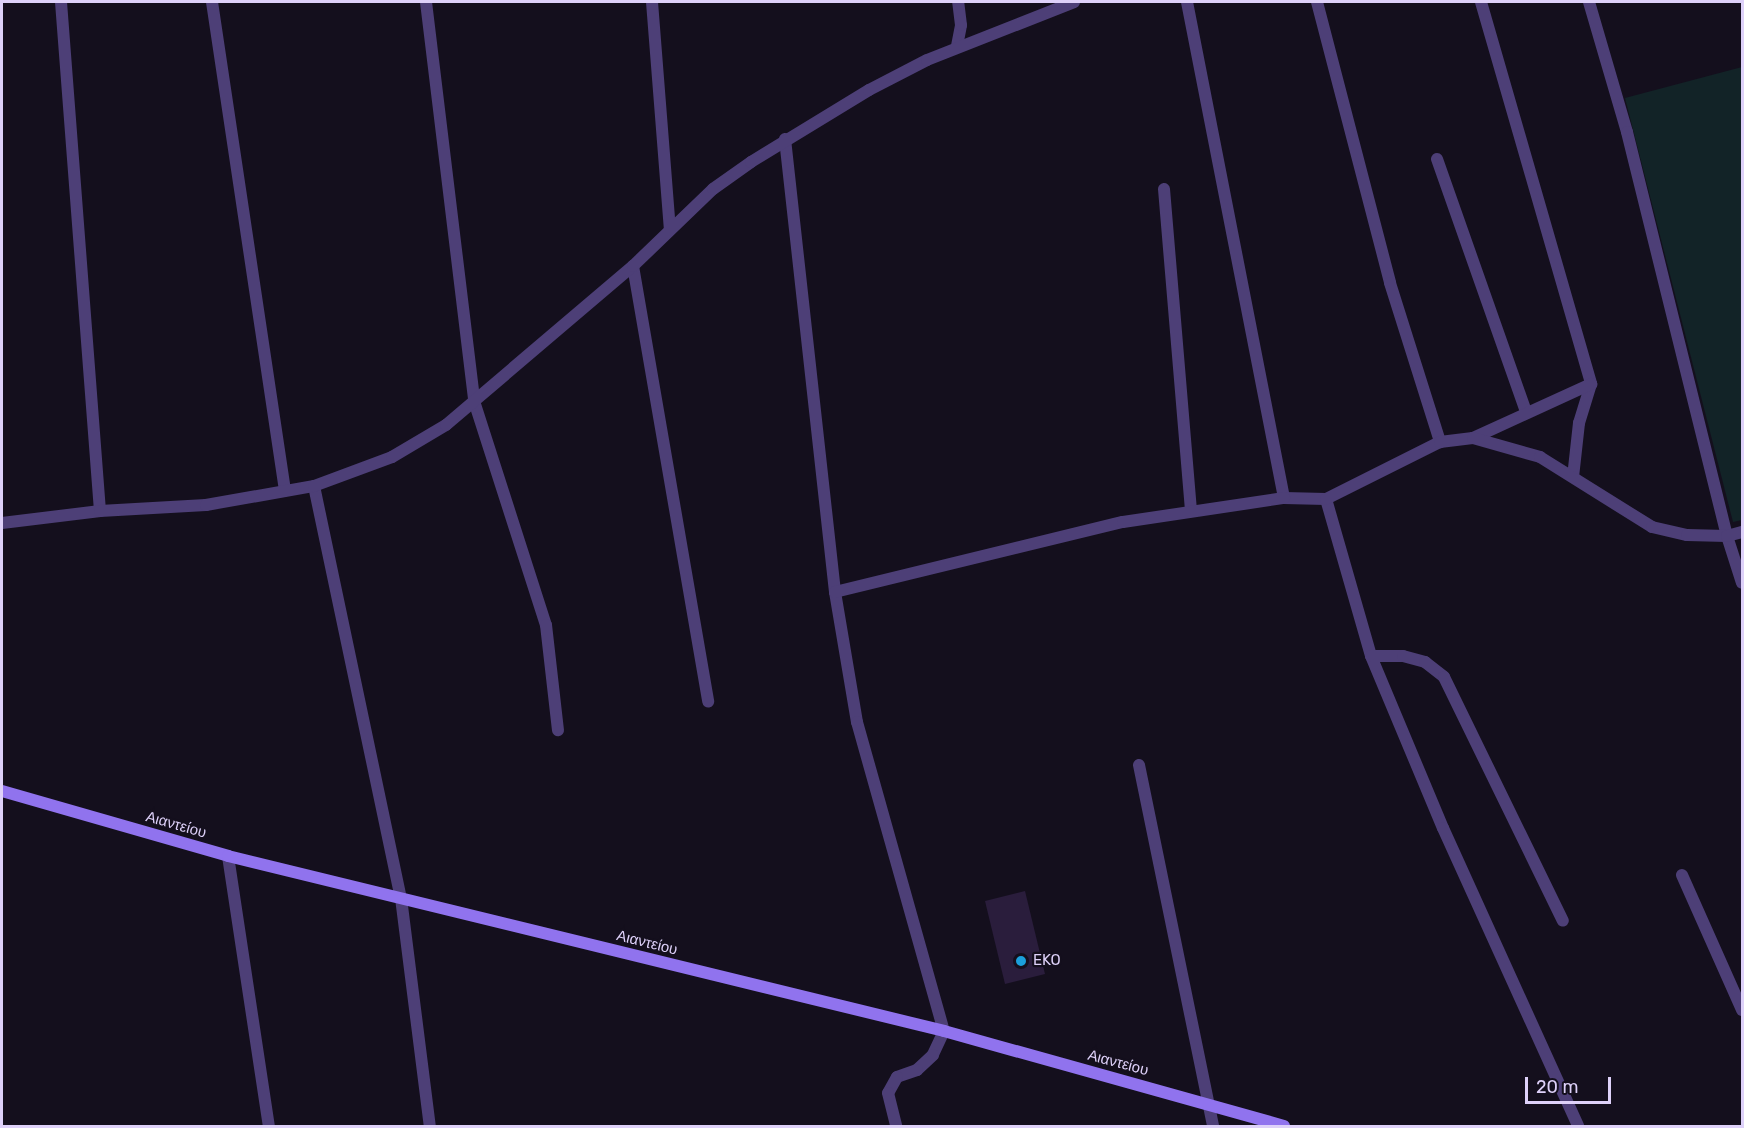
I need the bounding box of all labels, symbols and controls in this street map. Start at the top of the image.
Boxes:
street label: Αιαντείου [144,808,208,842]
street label: Αιαντείου [615,927,679,959]
place label: EKO [1033,952,1061,970]
marker: EKO [1014,954,1028,968]
street label: Αιαντείου [1086,1046,1150,1080]
scale bar [1528,1065,1614,1103]
text: 20 m [1536,1076,1578,1098]

